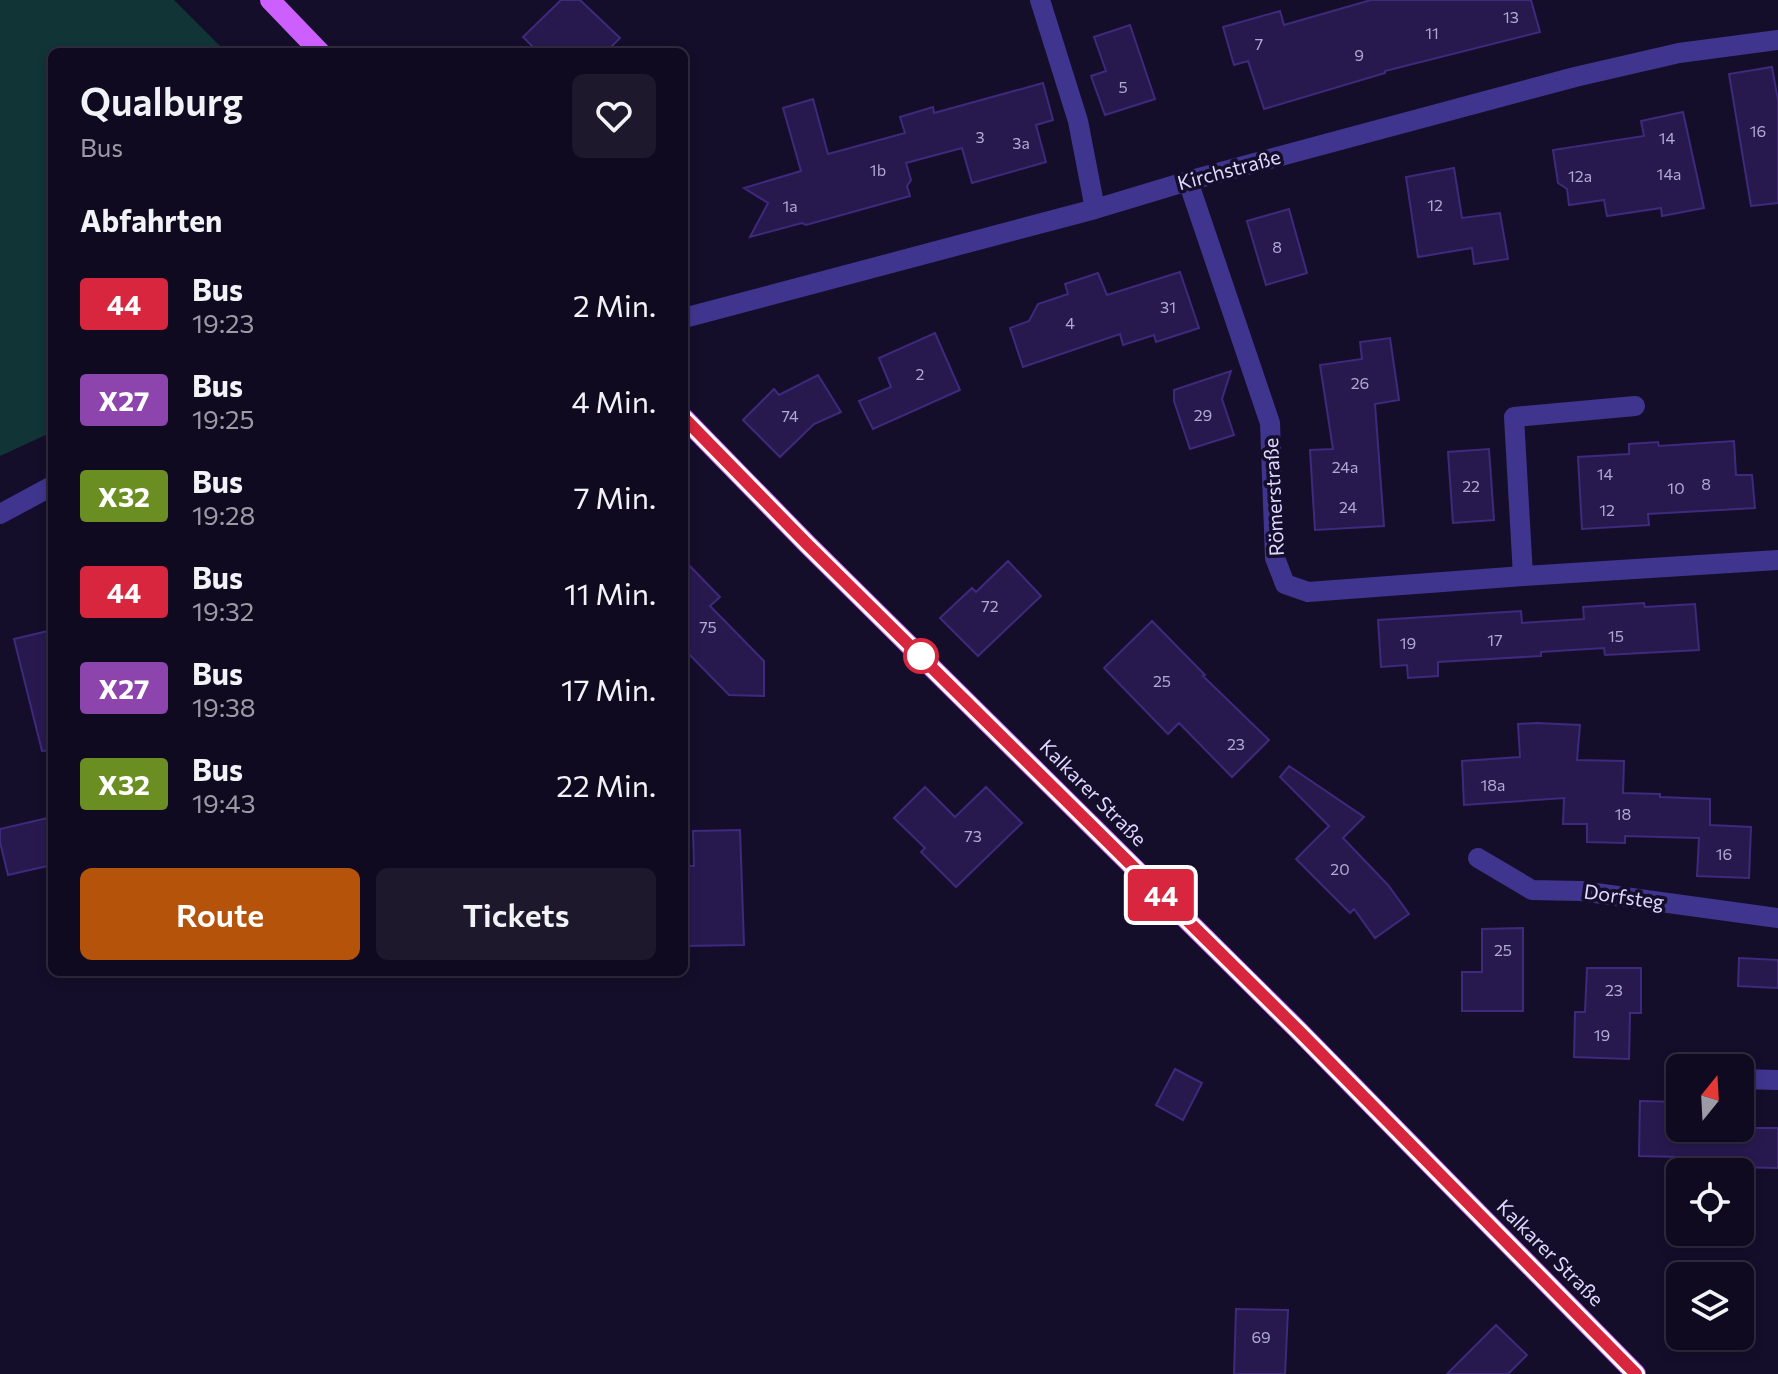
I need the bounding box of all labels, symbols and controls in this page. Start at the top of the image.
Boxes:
house number: 13 [1503,7,1519,26]
house number: 11 [1425,23,1439,42]
house number: 7 [1255,34,1263,53]
house number: 9 [1354,45,1364,64]
button: heart [572,74,656,158]
text: Qualburg [80,77,243,124]
house number: 5 [1118,77,1128,96]
house number: 16 [1750,121,1766,140]
house number: 3 [975,127,985,146]
house number: 14 [1659,128,1676,147]
text: Bus [80,131,123,162]
house number: 3a [1012,133,1030,152]
street label: Kirchstraße [1175,144,1283,194]
house number: 1b [870,160,886,179]
house number: 14a [1657,164,1681,183]
house number: 12a [1568,166,1592,185]
house number: 12 [1427,195,1443,214]
house number: 1a [782,196,798,215]
text: Abfahrten [80,201,222,238]
house number: 8 [1272,237,1282,256]
text: Bus [192,270,243,307]
text: 2 Min. [573,286,656,323]
text: 44 [107,287,141,321]
house number: 31 [1160,297,1176,316]
text: 19:23 [192,307,254,338]
house number: 4 [1065,313,1075,332]
house number: 2 [916,364,925,383]
text: Bus [192,366,243,403]
house number: 26 [1351,373,1369,392]
text: 4 Min. [572,382,656,419]
text: X27 [98,383,150,417]
text: 19:25 [192,403,254,434]
house number: 29 [1194,405,1212,424]
house number: 74 [781,406,799,425]
street label: Römerstraße [1258,437,1288,557]
house number: 24a [1332,457,1358,476]
text: Bus [192,462,243,499]
house number: 14 [1597,464,1614,483]
house number: 8 [1701,474,1711,493]
house number: 22 [1462,476,1480,495]
text: 7 Min. [574,478,656,515]
house number: 10 [1667,478,1685,497]
text: X32 [98,479,150,513]
house number: 24 [1339,497,1357,516]
text: 19:28 [192,499,255,530]
house number: 12 [1599,500,1615,519]
text: Bus [192,558,243,595]
text: 11 Min. [564,574,656,611]
text: 44 [107,575,141,609]
text: 19:32 [192,595,254,626]
house number: 72 [981,596,999,615]
house number: 75 [699,617,717,636]
house number: 15 [1608,626,1624,645]
house number: 17 [1487,630,1503,649]
house number: 19 [1400,633,1416,652]
unlabelled marker [904,639,938,673]
text: Bus [192,654,243,691]
text: 17 Min. [561,670,656,707]
text: X27 [98,671,150,705]
house number: 25 [1153,671,1171,690]
text: 19:38 [192,691,256,722]
street label: Kalkarer Straße [1035,734,1152,851]
house number: 23 [1227,734,1245,753]
text: Bus [192,750,243,787]
text: 22 Min. [556,766,656,803]
text: X32 [98,767,150,801]
house number: 18a [1481,775,1505,794]
text: 19:43 [192,787,255,818]
house number: 18 [1615,804,1631,823]
house number: 73 [964,826,982,845]
house number: 16 [1716,844,1732,863]
house number: 20 [1330,859,1350,878]
button: Route [80,868,360,960]
button: Tickets [376,868,656,960]
line badge: 44 [1125,869,1197,921]
text: 44 [1144,878,1178,912]
street label: Dorfsteg [1582,879,1666,914]
house number: 25 [1494,940,1512,959]
house number: 23 [1605,980,1623,999]
house number: 19 [1594,1025,1610,1044]
north arrow [1666,1054,1754,1142]
map controls [1666,1054,1754,1350]
button: locate [1666,1158,1754,1246]
street label: Kalkarer Straße [1492,1194,1609,1311]
button: layers [1666,1262,1754,1350]
house number: 69 [1251,1327,1271,1346]

